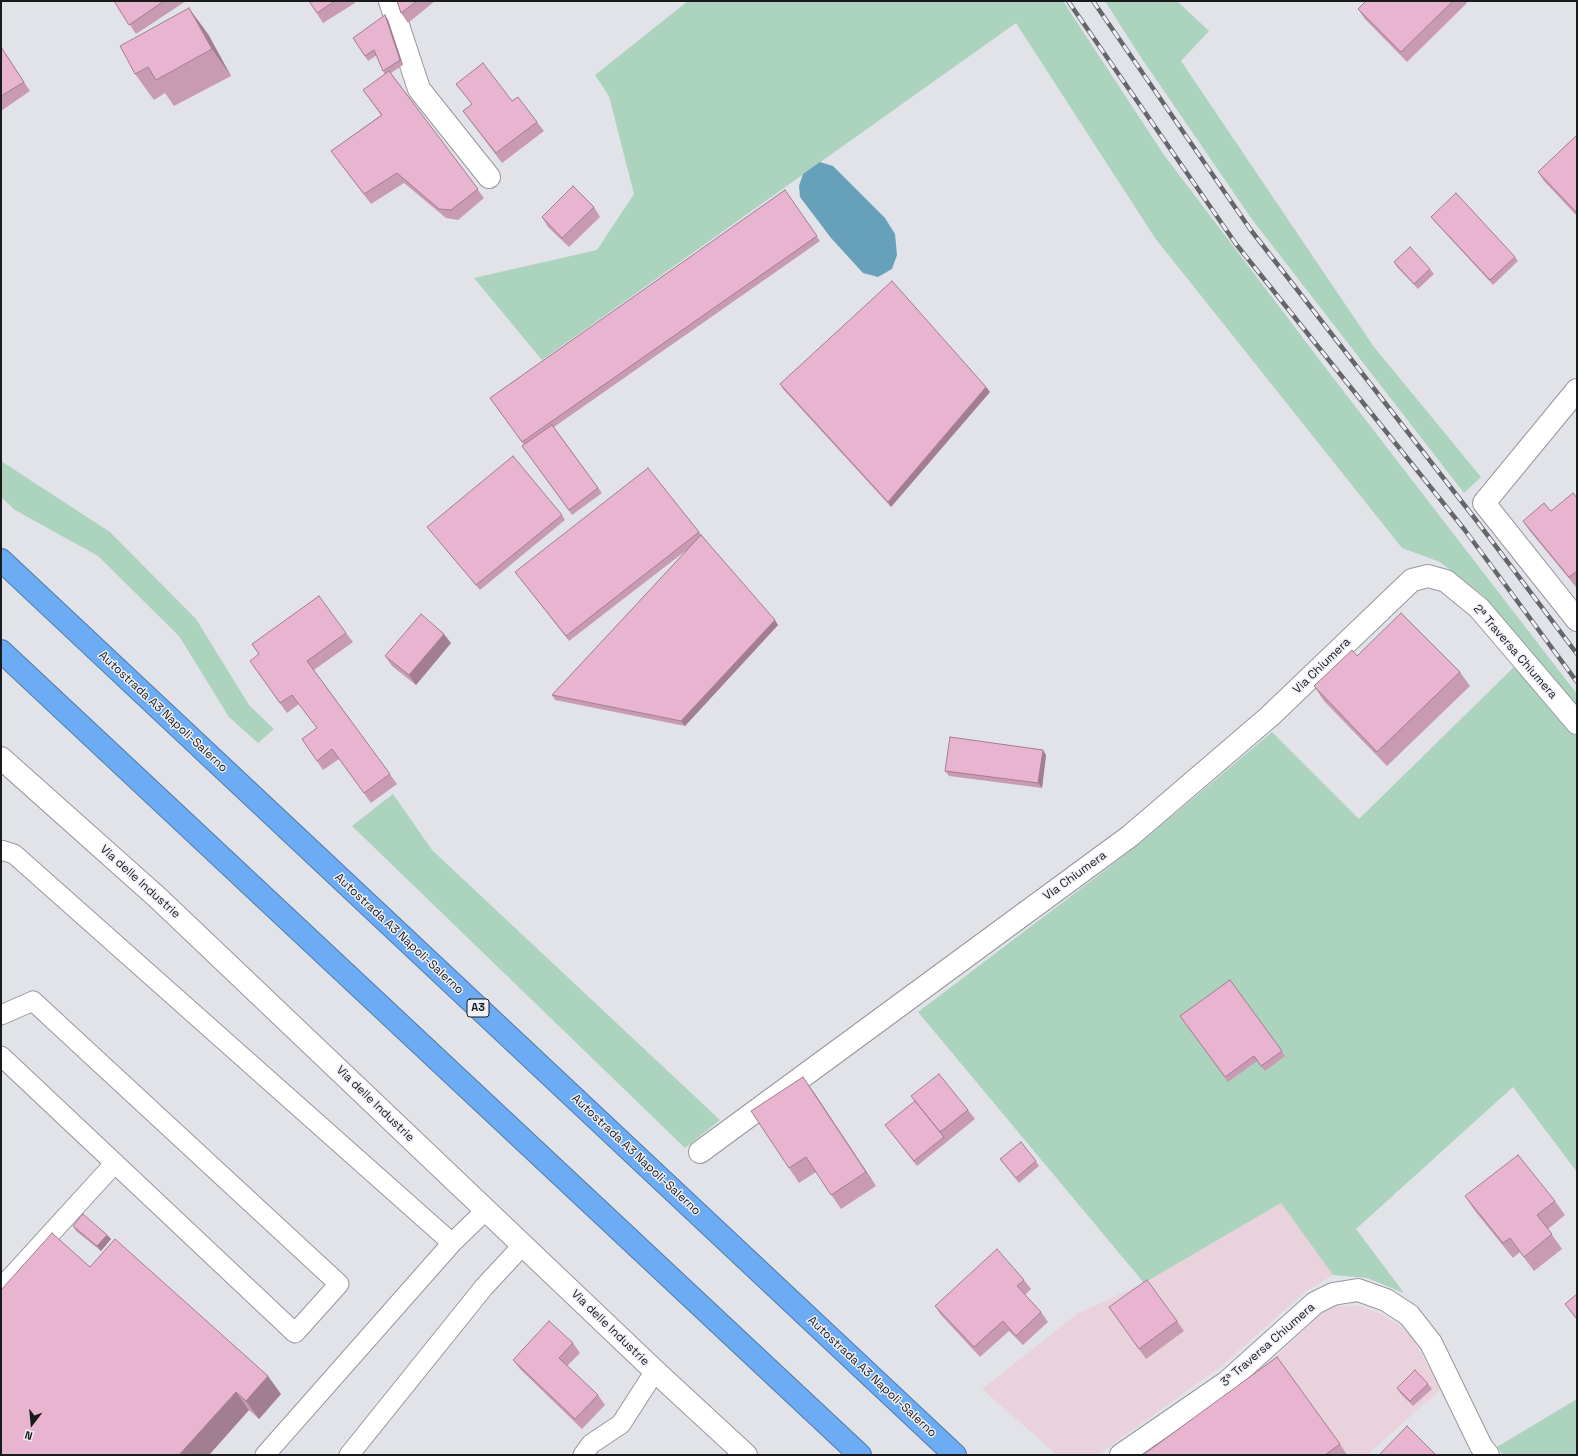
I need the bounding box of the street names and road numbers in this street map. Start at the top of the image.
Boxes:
street label: 2ª Traversa Chiumera [1470,602,1560,702]
street label: Via Chiumera [1290,635,1354,697]
street label: Autostrada A3 Napoli-Salerno [96,648,230,776]
street label: Via delle Industrie [97,842,183,922]
street label: Via Chiumera [1041,848,1109,904]
street label: Autostrada A3 Napoli-Salerno [332,870,466,998]
road number: A3 [467,999,489,1017]
street label: Via delle Industrie [333,1063,417,1145]
street label: Autostrada A3 Napoli-Salerno [569,1091,703,1219]
street label: Via delle Industrie [568,1287,652,1369]
street label: 3ª Traversa Chiumera [1218,1300,1318,1390]
street label: Autostrada A3 Napoli-Salerno [805,1313,939,1441]

